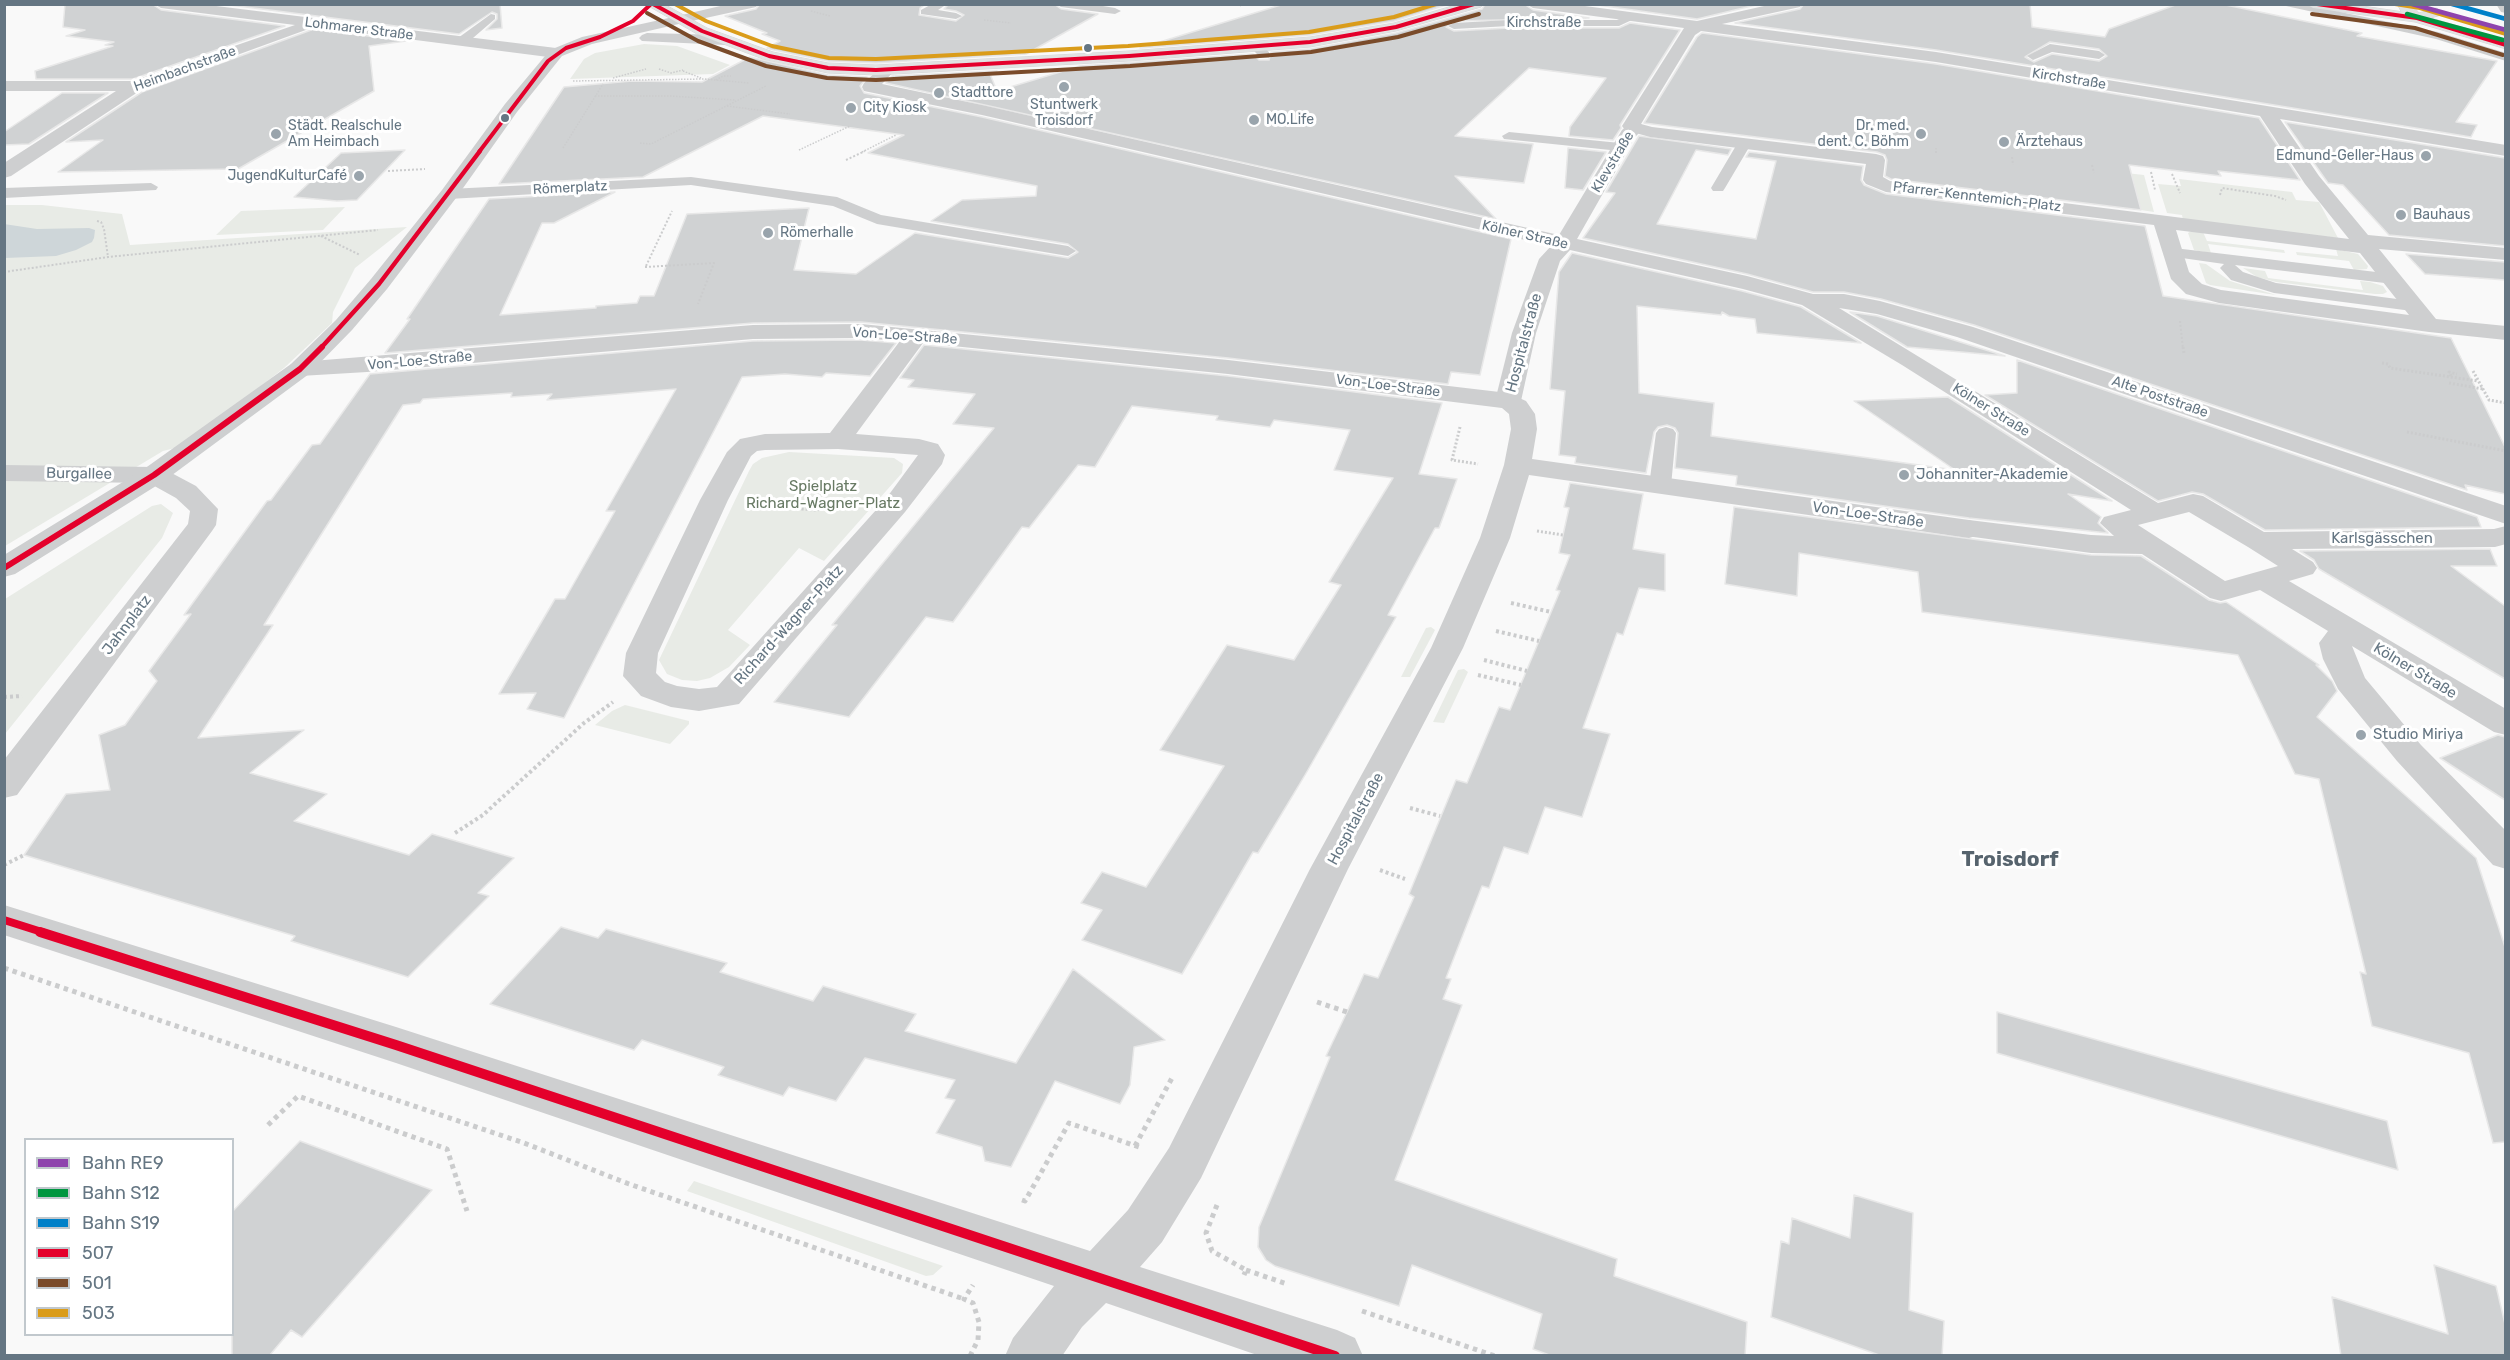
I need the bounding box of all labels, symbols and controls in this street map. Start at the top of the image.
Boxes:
street label: Lohmarer Straße [304,14,414,44]
street label: Kirchstraße [1507,15,1581,31]
unlabelled marker [1082,42,1094,54]
street label: Heimbachstraße [132,43,238,95]
street label: Kirchstraße [2031,65,2107,93]
marker: Stuntwerk Troisdorf [1057,80,1071,94]
place label: Stadttore [951,85,1013,101]
marker: Stadttore [932,86,946,100]
place label: Stuntwerk Troisdorf [1030,97,1098,130]
place label: City Kiosk [863,100,927,116]
marker: City Kiosk [844,101,858,115]
unlabelled marker [499,112,511,124]
place label: MO.Life [1266,112,1314,128]
marker: MO.Life [1247,113,1261,127]
place label: Städt. Realschule Am Heimbach [288,118,402,150]
place label: Dr. med. dent. C. Böhm [1818,118,1909,150]
marker: Städt. Realschule Am Heimbach [269,127,283,141]
marker: Dr. med. dent. C. Böhm [1914,127,1928,141]
street label: Klevstraße [1588,128,1638,196]
place label: Ärztehaus [2016,134,2083,150]
marker: Ärztehaus [1997,135,2011,149]
place label: Edmund-Geller-Haus [2276,148,2414,164]
marker: Edmund-Geller-Haus [2419,149,2433,163]
place label: JugendKulturCafé [228,168,347,184]
marker: JugendKulturCafé [352,169,366,183]
street label: Römerplatz [532,178,608,198]
street label: Pfarrer-Kenntemich-Platz [1892,178,2062,216]
place label: Bauhaus [2413,207,2470,223]
marker: Bauhaus [2394,208,2408,222]
street label: Kölner Straße [1480,217,1570,253]
place label: Römerhalle [780,225,854,241]
marker: Römerhalle [761,226,775,240]
street label: Hospitalstraße [1502,291,1546,395]
street label: Von-Loe-Straße [852,324,958,348]
street label: Von-Loe-Straße [367,348,473,374]
street label: Von-Loe-Straße [1335,371,1441,401]
street label: Alte Poststraße [2110,373,2210,421]
street label: Kölner Straße [1949,380,2033,440]
street label: Burgallee [46,464,112,484]
place label: Johanniter-Akademie [1916,466,2068,484]
marker: Johanniter-Akademie [1897,468,1911,482]
park label: Spielplatz Richard-Wagner-Platz [746,478,900,513]
street label: Von-Loe-Straße [1811,498,1925,532]
street label: Karlsgässchen [2331,530,2433,548]
street label: Richard-Wagner-Platz [731,562,847,688]
street label: Jahnplatz [99,592,155,658]
street label: Kölner Straße [2370,639,2460,703]
place label: Studio Miriya [2373,726,2463,744]
marker: Studio Miriya [2354,728,2368,742]
street label: Hospitalstraße [1324,770,1388,868]
district label: Troisdorf [1962,847,2058,873]
legend [24,1138,234,1336]
text: Bahn RE9 [82,1152,164,1174]
text: Bahn S12 [82,1182,160,1204]
text: Bahn S19 [82,1212,160,1234]
text: 507 [82,1242,113,1264]
text: 501 [82,1272,112,1294]
text: 503 [82,1302,115,1324]

